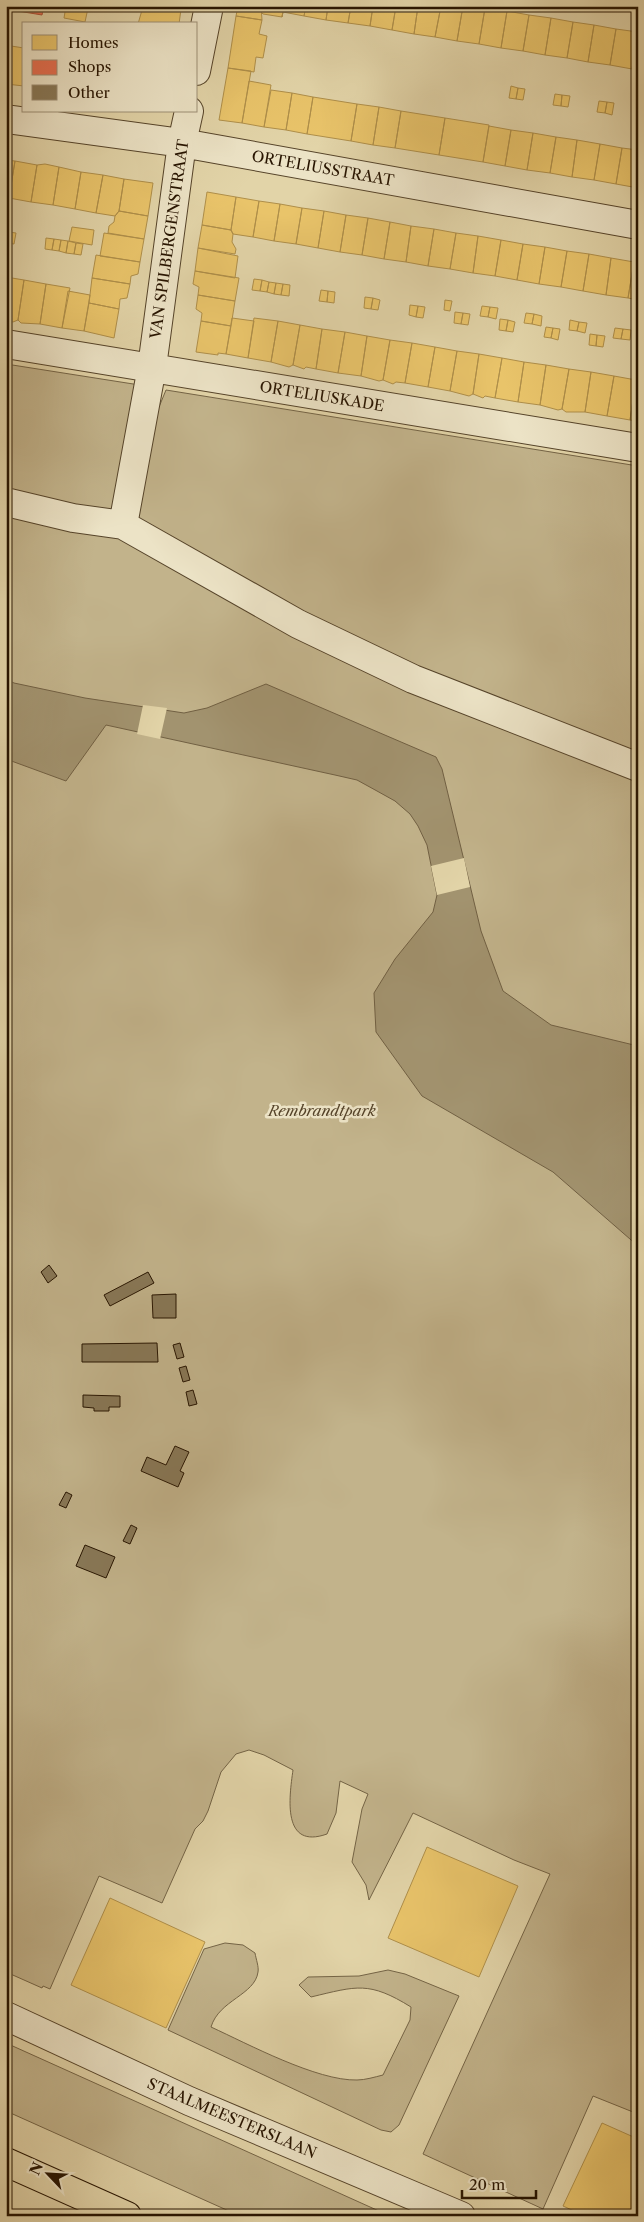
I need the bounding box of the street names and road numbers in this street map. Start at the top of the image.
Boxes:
street label: VAN SPILBERGENSTRAAT [145,137,193,341]
street label: ORTELIUSSTRAAT [250,146,396,190]
street label: ORTELIUSKADE [258,377,386,415]
street label: STAALMEESTERSLAAN [145,2074,319,2162]

